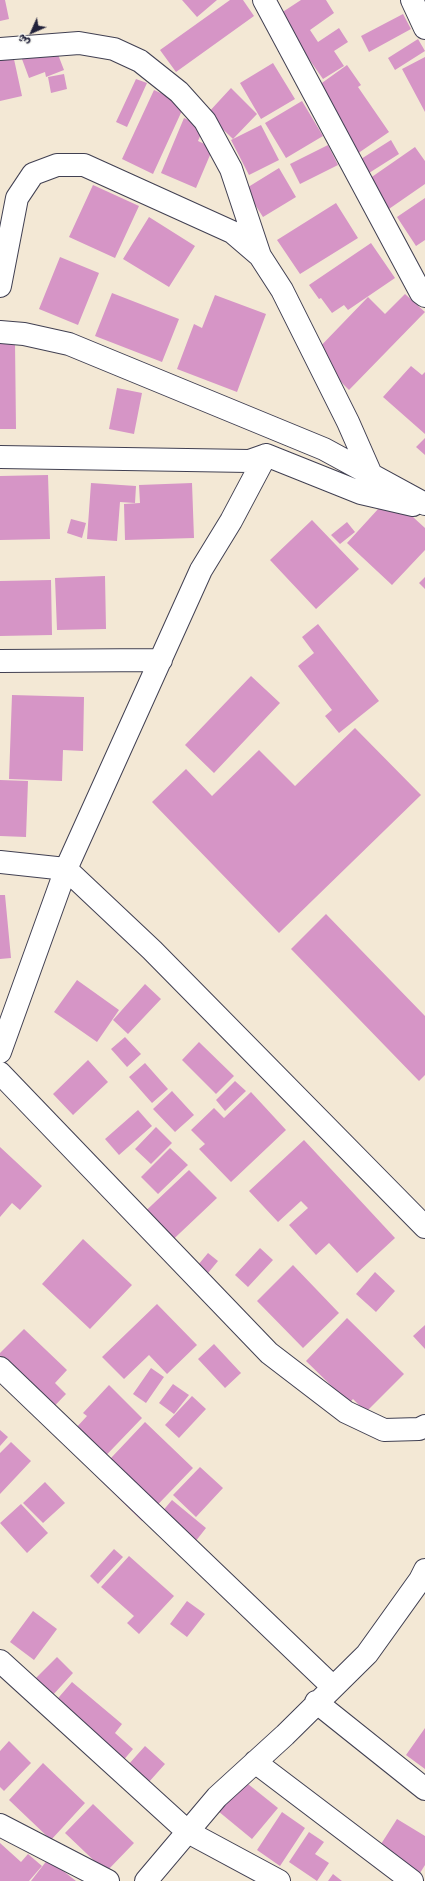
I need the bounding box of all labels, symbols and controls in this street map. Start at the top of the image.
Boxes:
north arrow [12,12,52,52]
text: ش [14,31,33,50]

